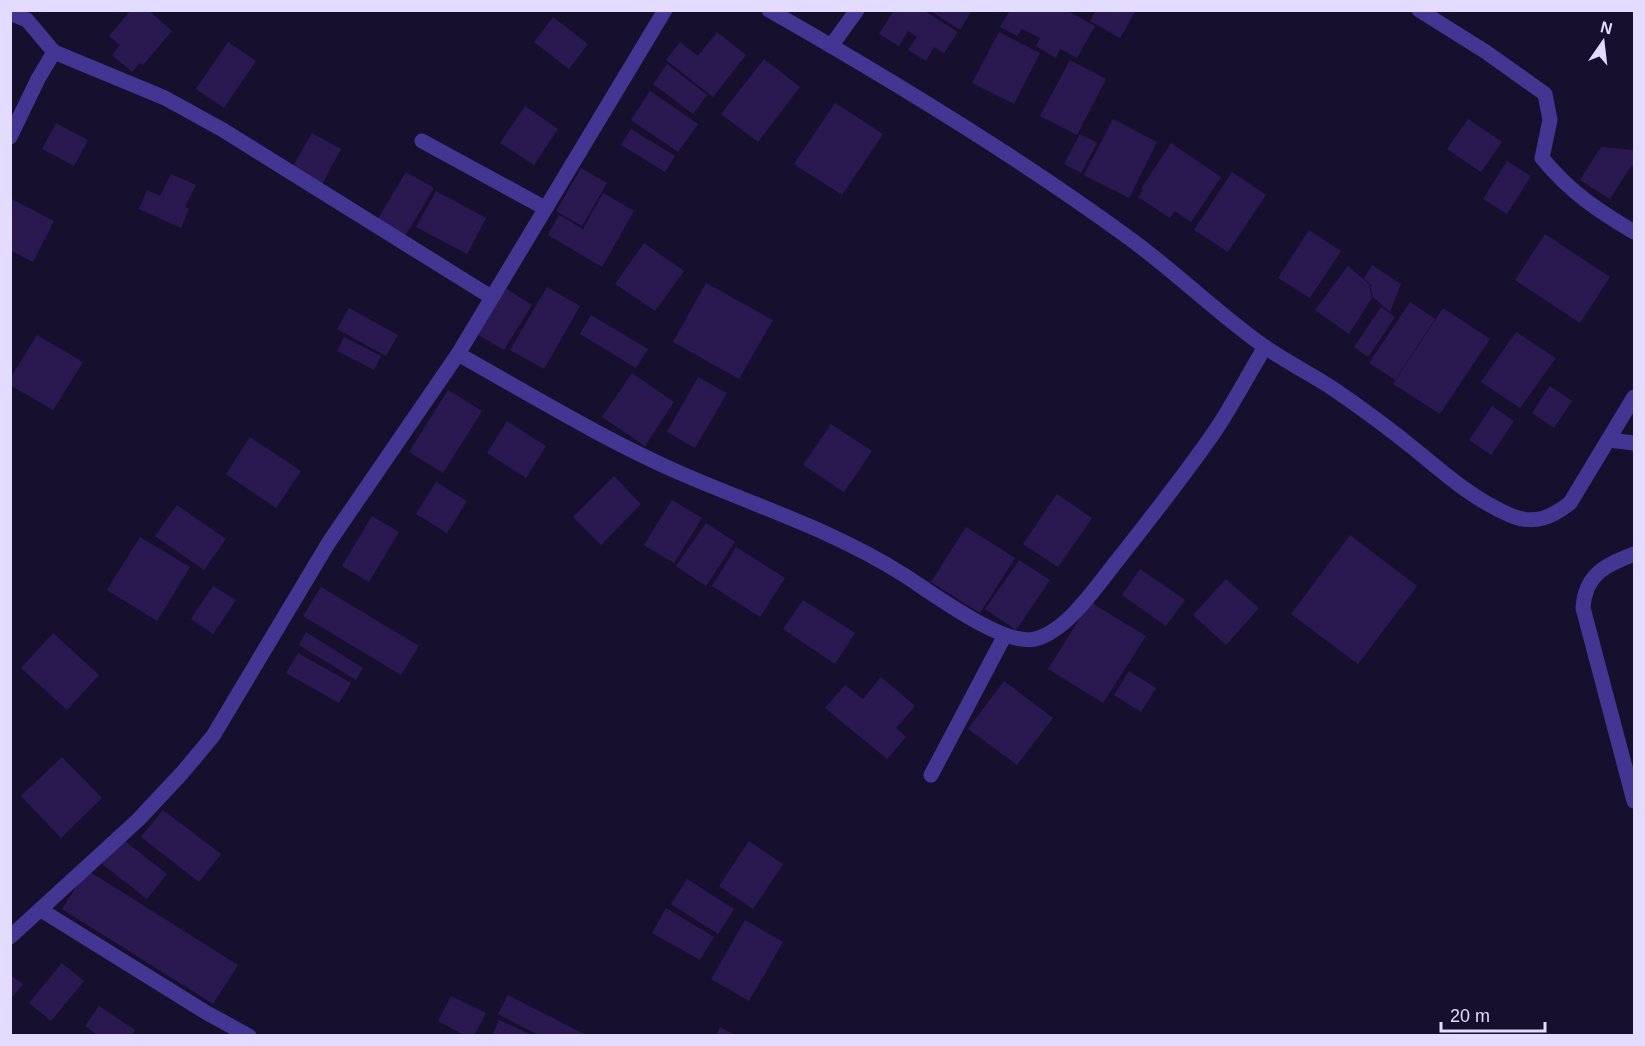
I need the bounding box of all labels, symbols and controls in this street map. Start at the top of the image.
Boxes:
north arrow [1573,12,1633,72]
text: N [1599,18,1614,38]
scale bar [1441,995,1544,1033]
text: 20 m [1450,1006,1490,1026]

